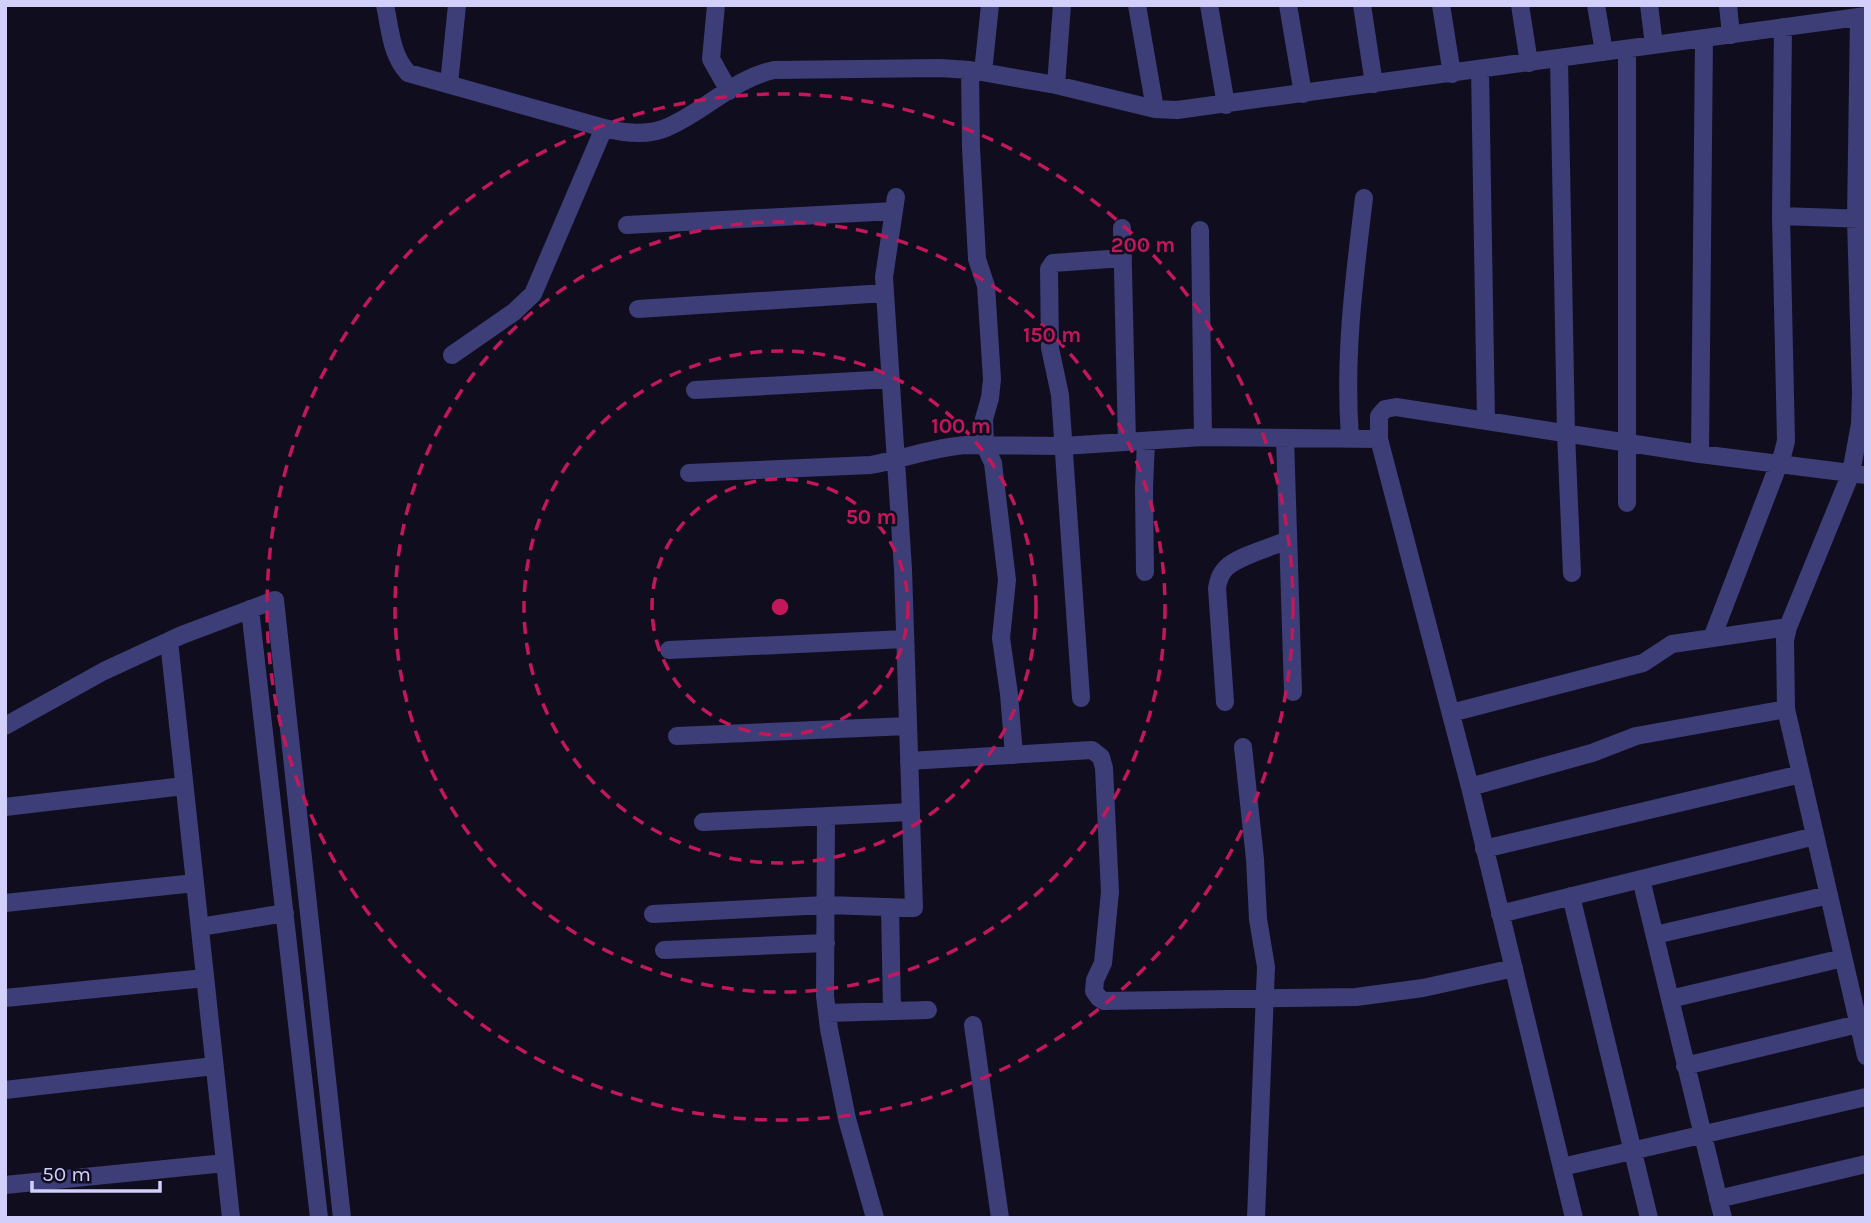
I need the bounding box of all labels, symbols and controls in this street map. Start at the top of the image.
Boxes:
text: 200 m [1111,233,1175,257]
text: 150 m [1023,323,1081,347]
text: 100 m [931,414,991,438]
text: 50 m [846,505,896,529]
centre of rings [768,595,792,619]
scale bar [32,1150,159,1194]
text: 50 m [42,1162,91,1186]

